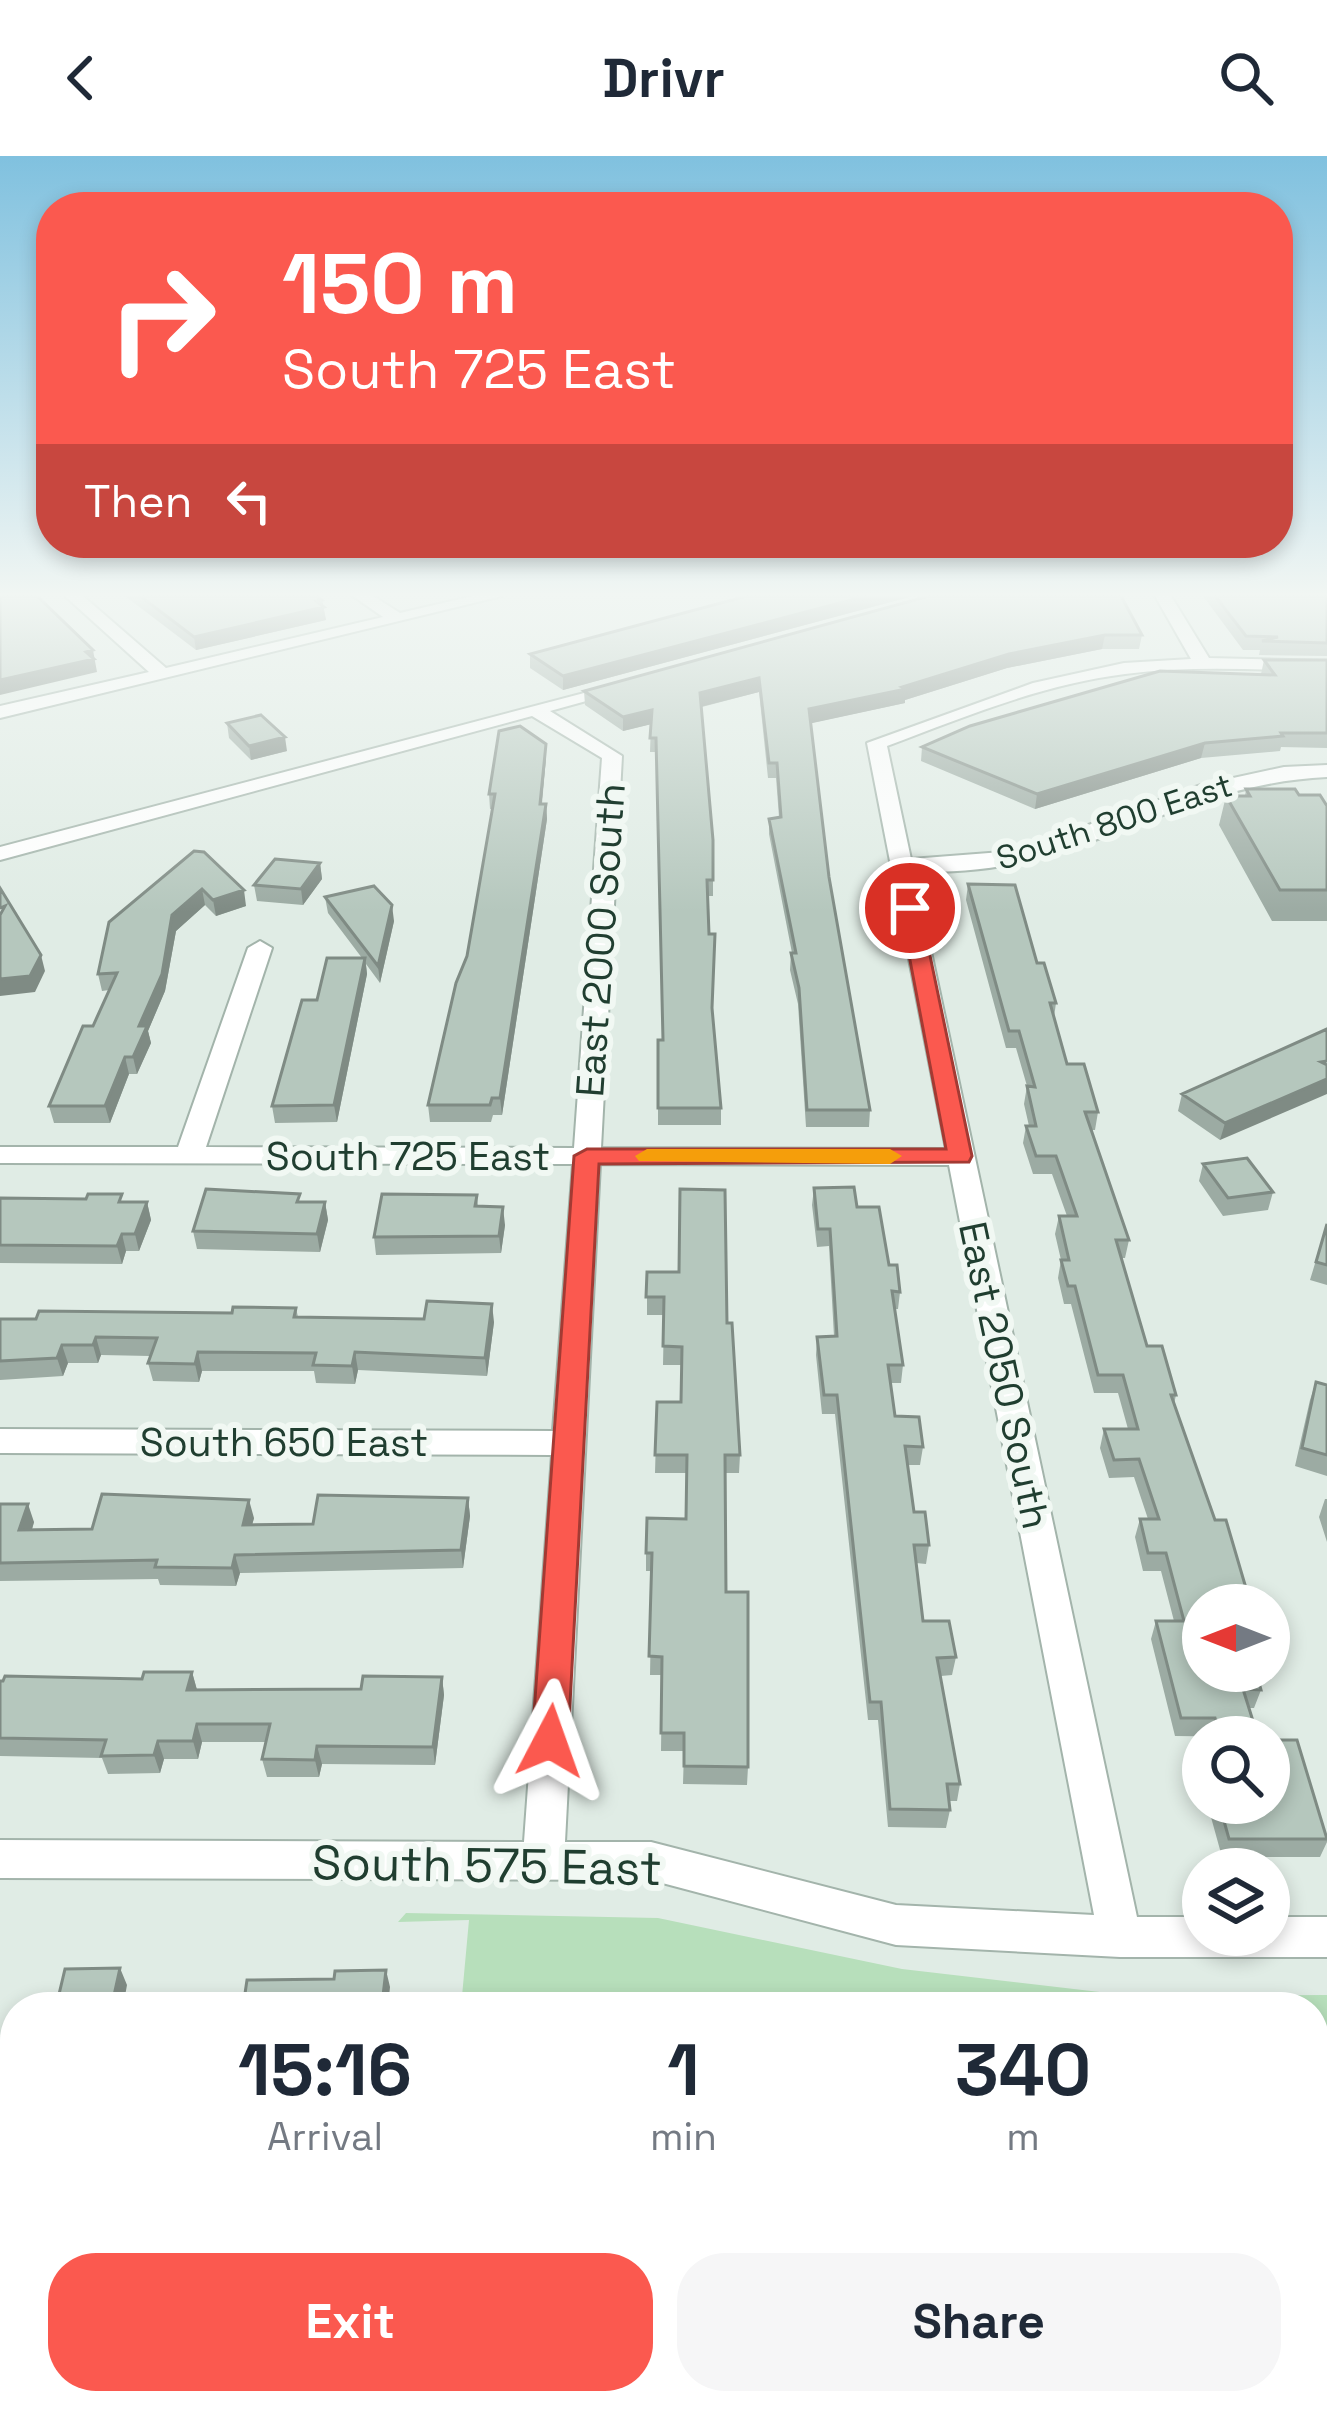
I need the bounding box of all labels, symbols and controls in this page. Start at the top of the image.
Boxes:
text: Drivr [602,44,725,113]
icon: back [48,45,114,111]
icon: search [1213,45,1279,111]
text: 150 m [282,230,518,338]
icon: right [84,240,240,396]
text: South 725 East [282,335,676,404]
icon: left [216,468,282,534]
text: Then [84,473,192,530]
street label: South 800 East [991,764,1238,880]
street label: East 2000 South [565,781,636,1099]
pin [859,857,961,959]
icon: arrive [877,875,943,941]
street label: South 725 East [266,1132,550,1181]
street label: East 2050 South [948,1217,1061,1533]
street label: South 650 East [140,1418,428,1467]
north arrow [1182,1584,1290,1692]
map controls [1182,1584,1290,1956]
position arrow [487,1678,613,1804]
button: search [1182,1716,1290,1824]
street label: South 575 East [312,1832,662,1899]
button: layers [1182,1848,1290,1956]
text: 15:16 [238,2024,412,2116]
text: 1 [667,2024,700,2116]
text: 340 [955,2024,1091,2116]
text: Arrival [267,2112,383,2161]
text: min [650,2112,717,2161]
text: m [1006,2112,1040,2161]
button: Exit [48,2253,653,2391]
button: Share [677,2253,1281,2391]

